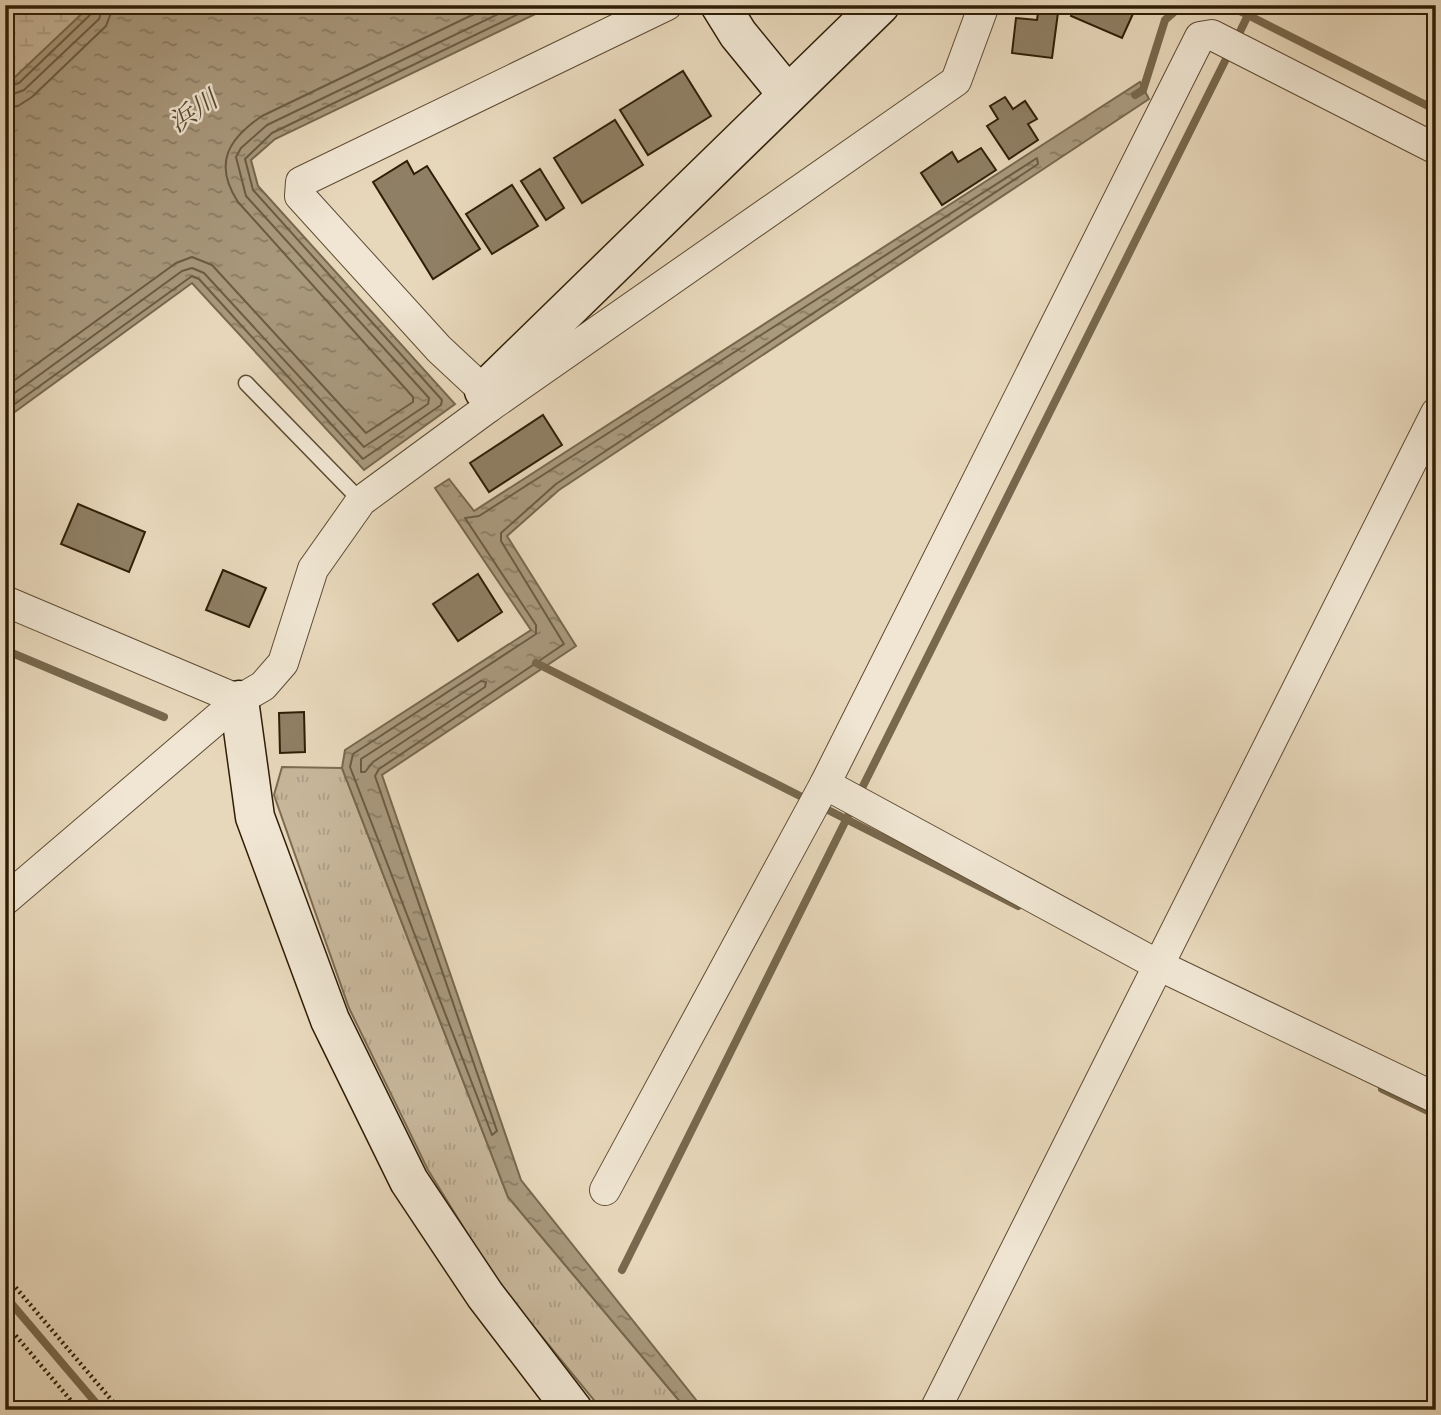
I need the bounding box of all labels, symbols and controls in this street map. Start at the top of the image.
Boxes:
water label: 浜川 [162,81,227,140]

